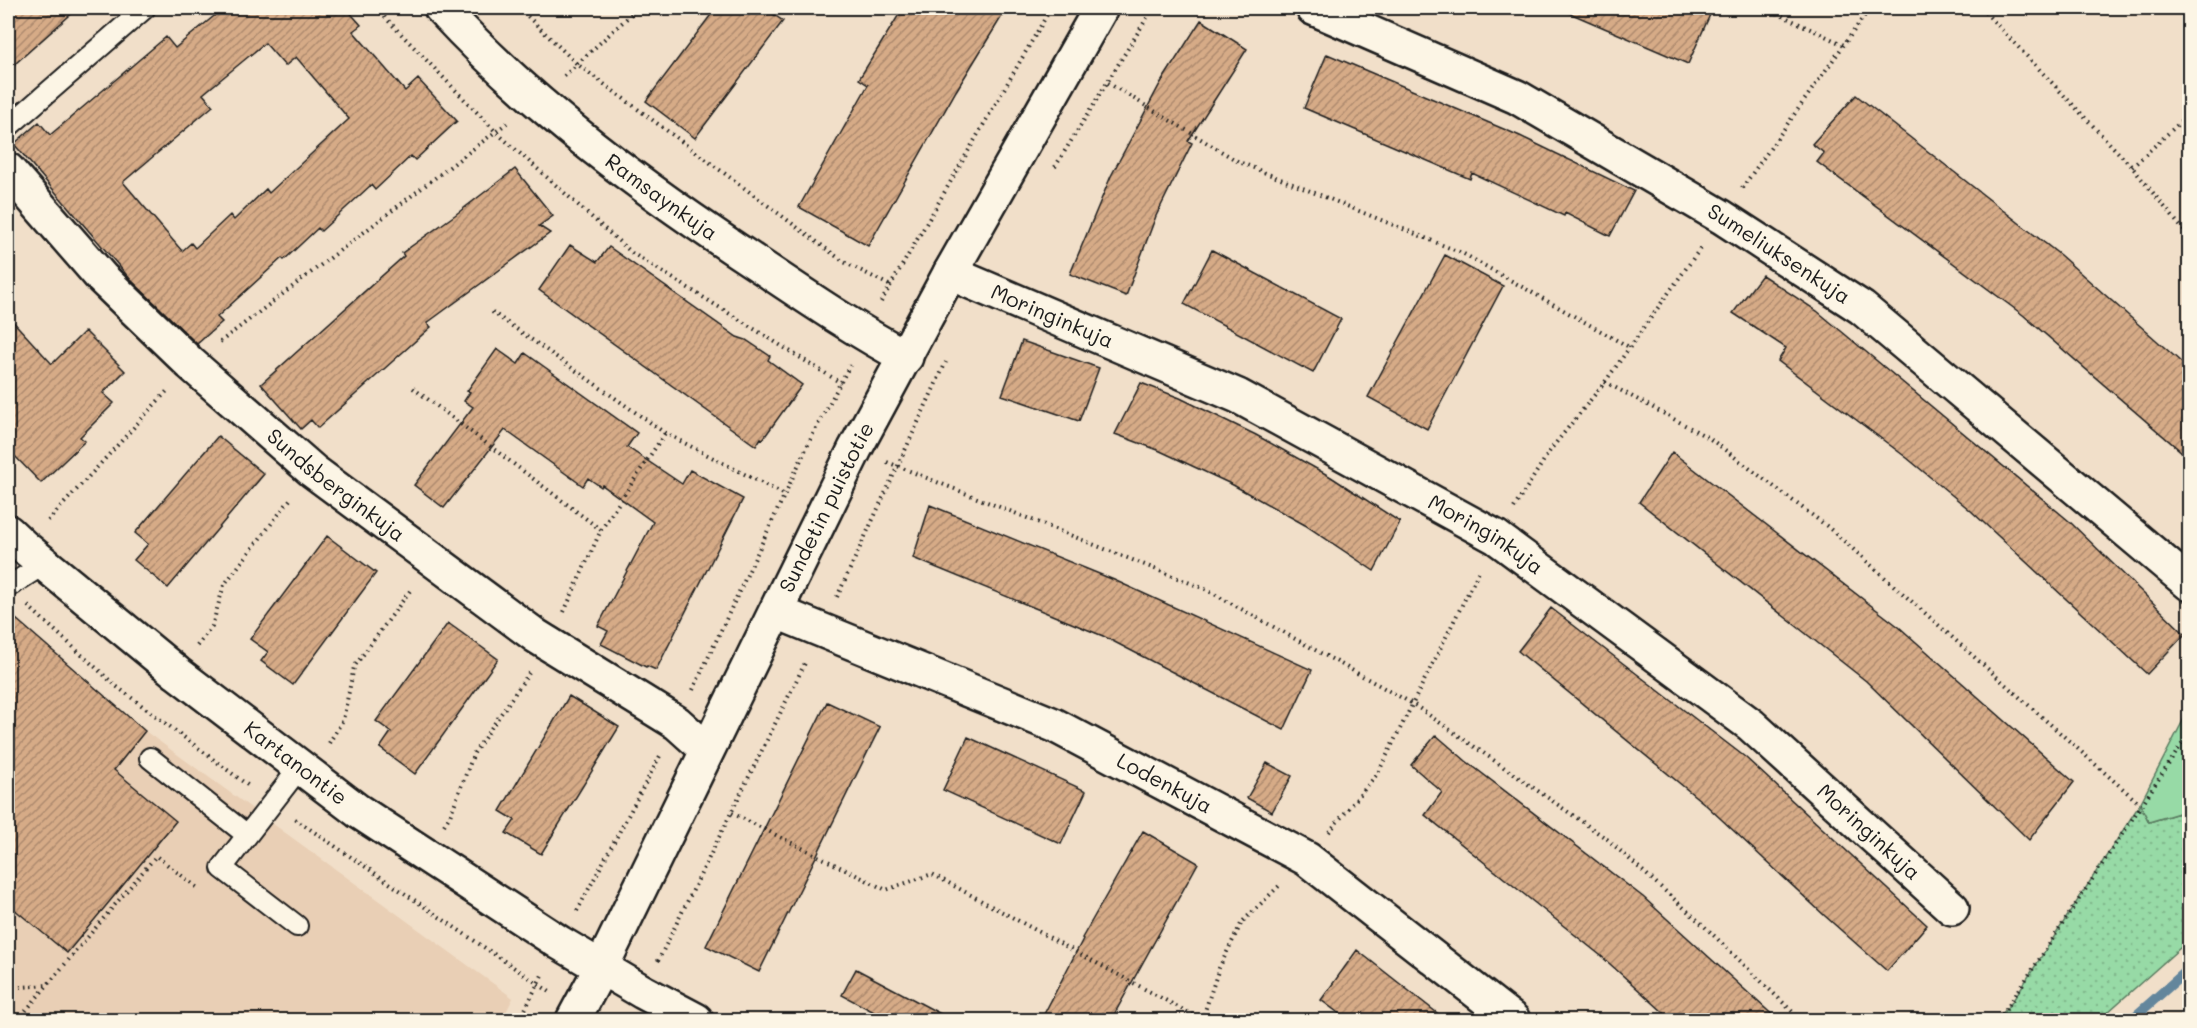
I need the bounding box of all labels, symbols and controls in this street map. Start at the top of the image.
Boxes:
street label: Ramsaynkuja [601,147,723,246]
street label: Sumeliuksenkuja [1703,197,1856,309]
street label: Moringinkuja [987,277,1118,353]
street label: Sundetin puistotie [772,417,879,596]
street label: Sundsberginkuja [262,422,411,547]
street label: Moringinkuja [1424,488,1549,579]
street label: Kartanontie [239,714,353,810]
street label: Lodenkuja [1113,746,1217,818]
street label: Moringinkuja [1812,777,1927,885]

